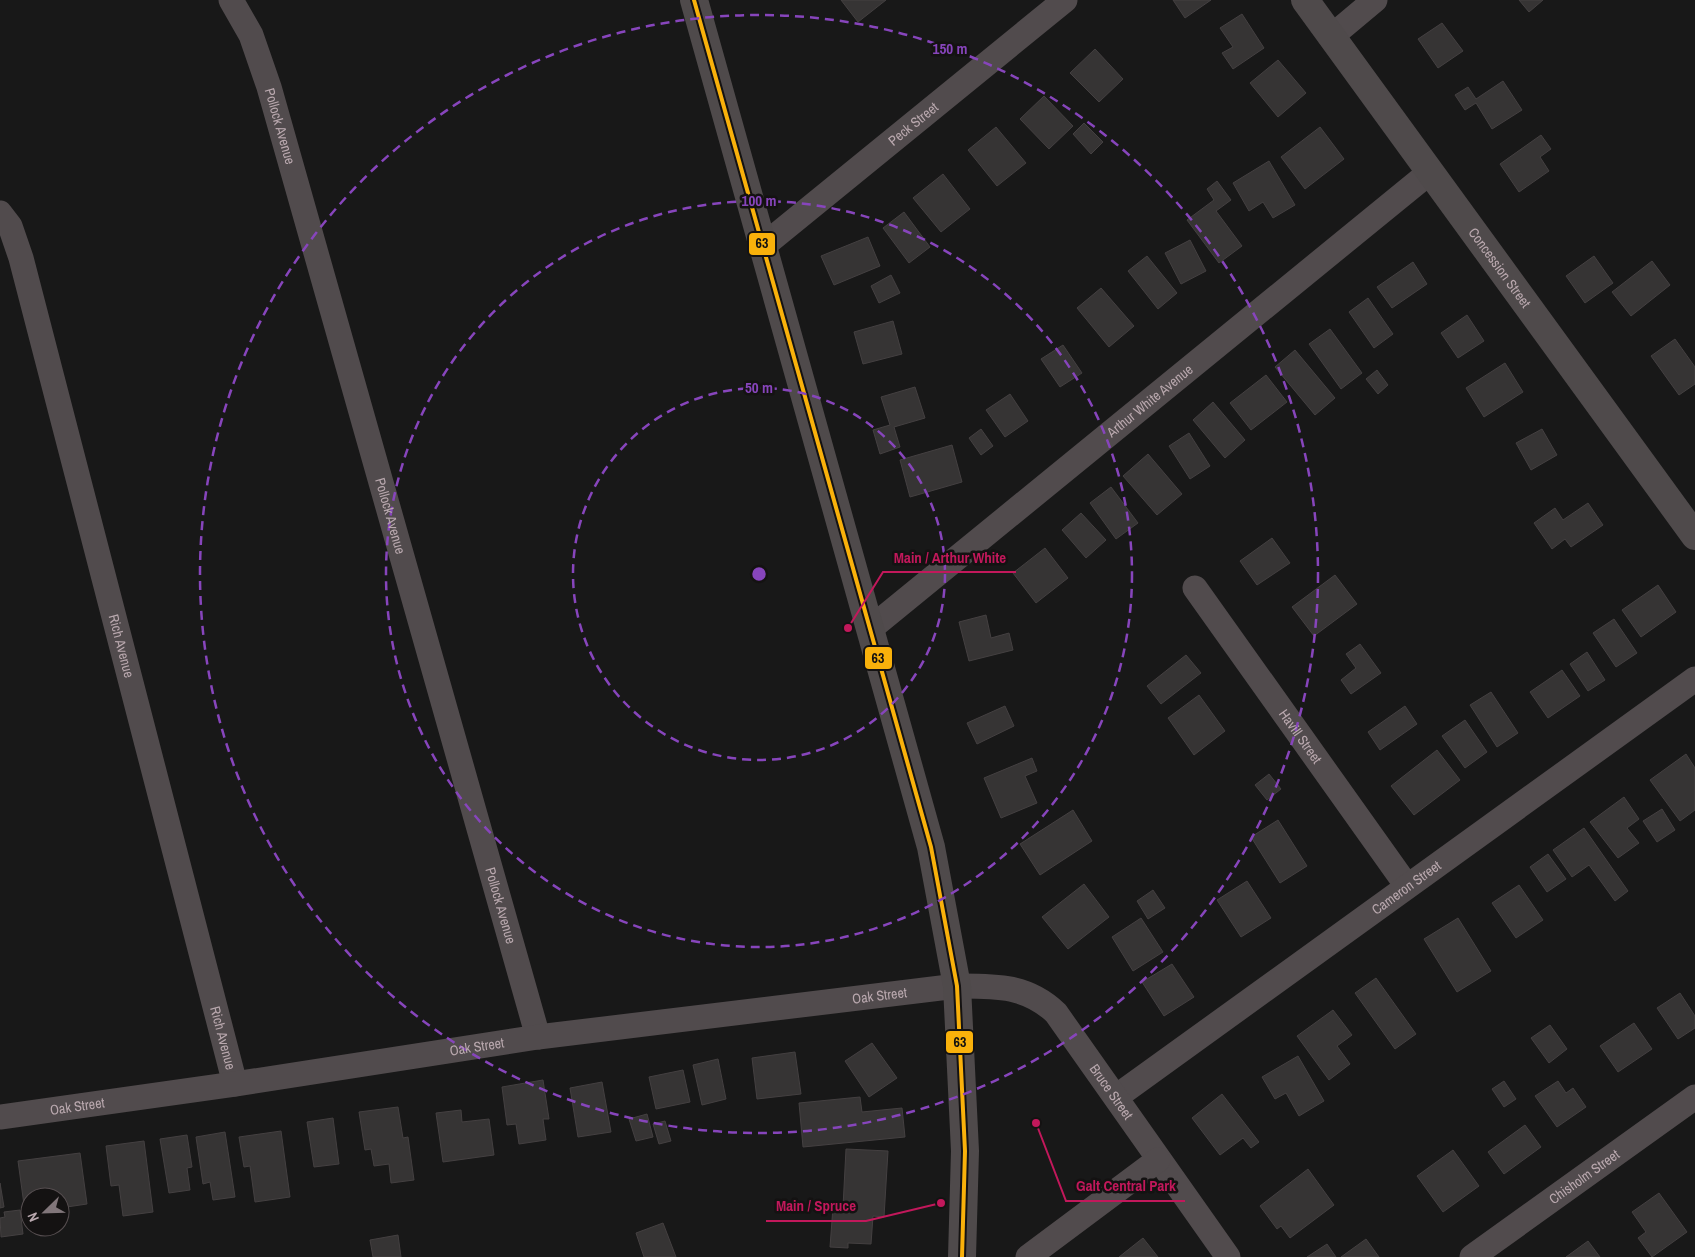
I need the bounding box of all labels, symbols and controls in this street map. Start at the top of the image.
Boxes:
text: 150 m [933,38,967,59]
street label: Pollock Avenue [261,86,299,166]
street label: Peck Street [884,98,942,150]
text: 100 m [742,190,776,211]
street label: Concession Street [1465,224,1535,311]
line badge: 63 [748,232,776,256]
text: 63 [756,234,768,252]
street label: Arthur White Avenue [1102,360,1196,442]
text: 50 m [745,377,773,398]
street label: Pollock Avenue [371,476,410,556]
callout: Main / Arthur White [883,542,1016,572]
text: Main / Arthur White [894,547,1006,568]
centre of rings [750,565,768,583]
street label: Rich Avenue [105,612,138,680]
line badge: 63 [864,646,893,670]
text: 63 [872,649,884,667]
street label: Havill Street [1275,706,1326,767]
street label: Cameron Street [1368,856,1444,918]
street label: Pollock Avenue [481,865,520,946]
street label: Oak Street [851,983,908,1008]
street label: Rich Avenue [206,1004,240,1072]
line badge: 63 [945,1030,974,1054]
street label: Oak Street [448,1033,505,1060]
text: 63 [954,1033,966,1051]
street label: Bruce Street [1086,1060,1137,1123]
street label: Oak Street [49,1093,106,1119]
street label: Chisholm Street [1545,1145,1623,1208]
callout: Galt Central Park [1066,1171,1185,1201]
text: Galt Central Park [1076,1175,1176,1196]
north arrow [20,1187,70,1237]
callout: Main / Spruce [766,1191,866,1221]
text: Main / Spruce [776,1195,856,1216]
text: N [23,1210,43,1224]

